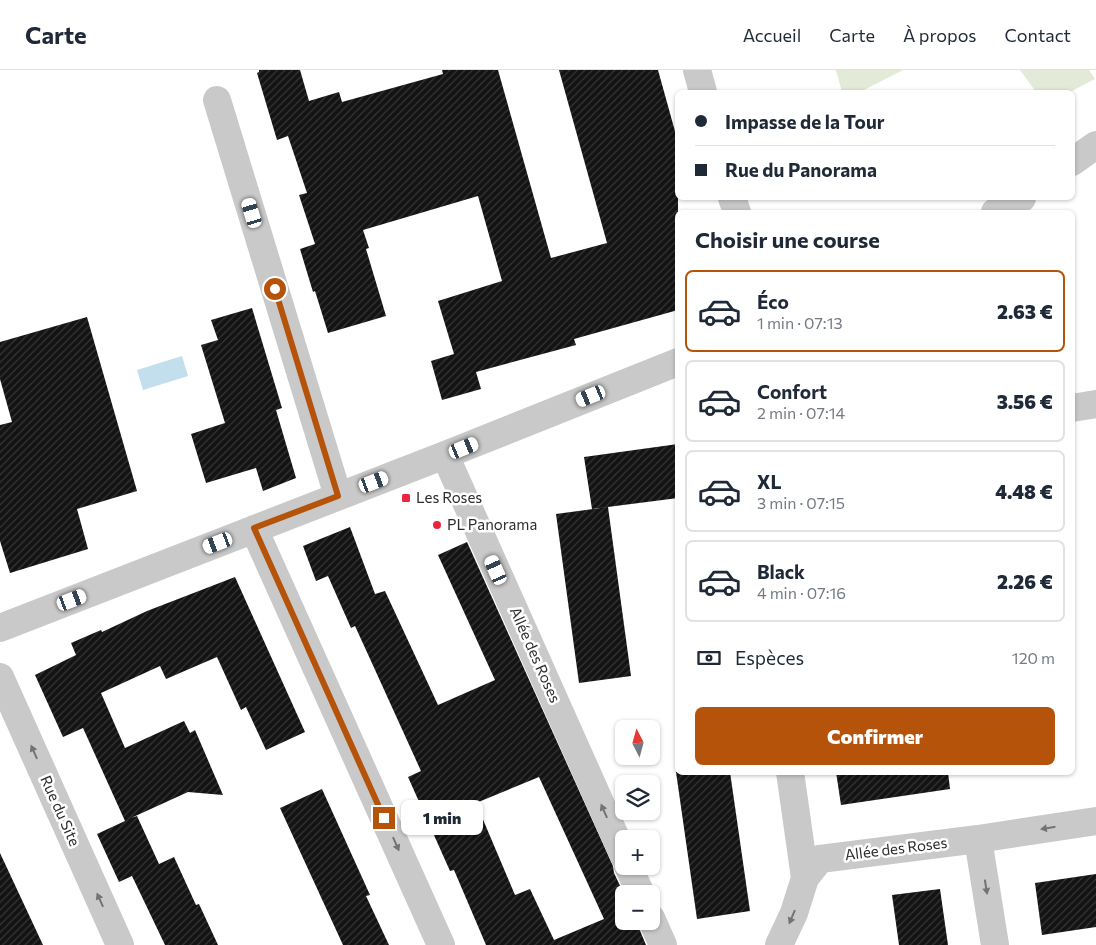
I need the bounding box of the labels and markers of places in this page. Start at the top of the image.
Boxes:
place label: Les Roses [416,488,482,506]
marker: Les Roses [400,492,412,504]
place label: PL Panorama [447,515,537,533]
marker: PL Panorama [431,519,443,531]

